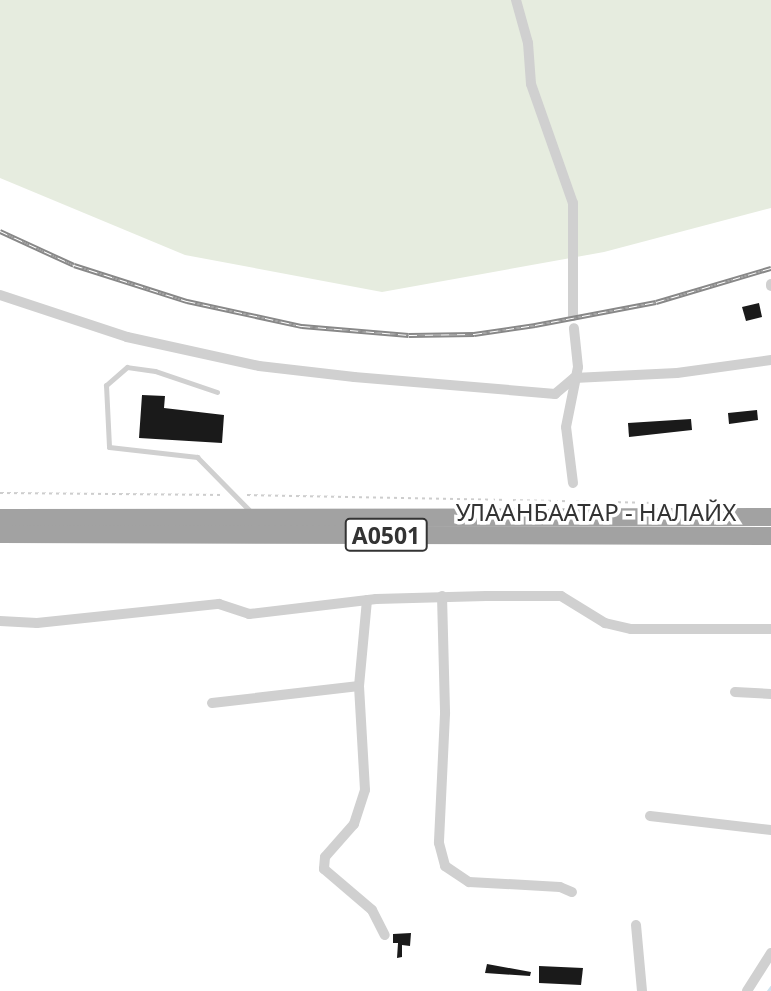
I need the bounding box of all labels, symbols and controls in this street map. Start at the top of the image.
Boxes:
street label: УЛААНБААТАР - НАЛАЙХ [456,498,736,526]
road number: A0501 [344,516,428,554]

